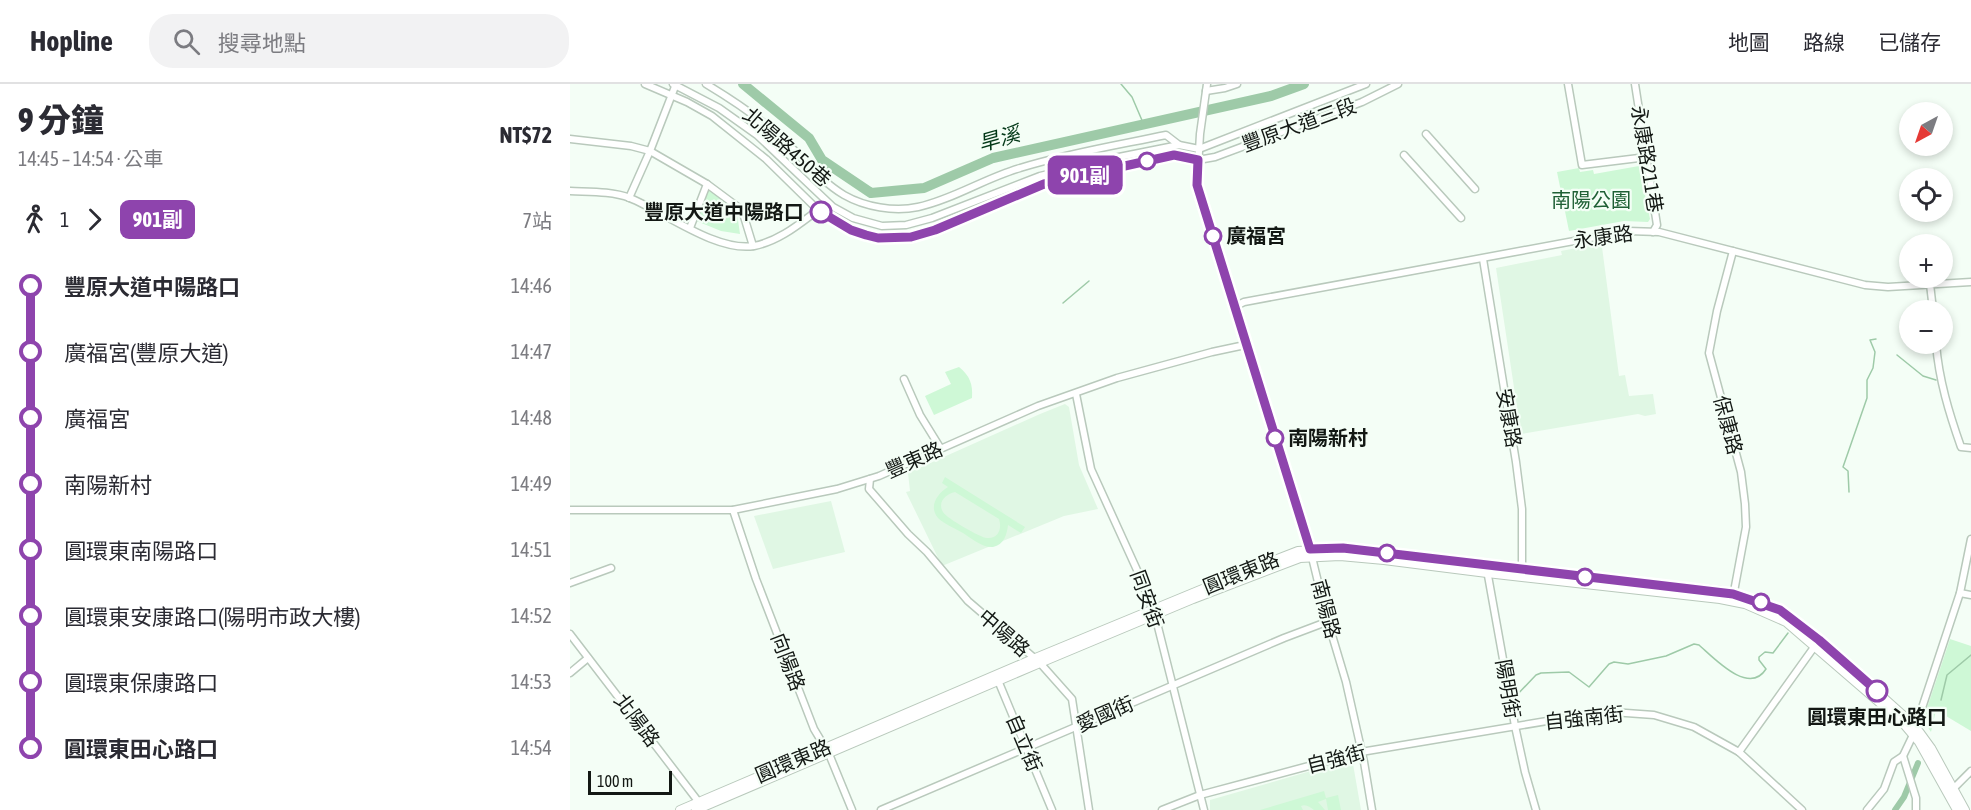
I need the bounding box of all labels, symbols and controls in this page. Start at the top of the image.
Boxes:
search box [149,14,569,68]
text: Hopline [30,25,113,57]
icon: search [170,25,203,58]
text: 搜尋地點 [218,30,306,56]
text: 地圖 [1728,30,1770,54]
text: 路線 [1803,30,1845,54]
text: 已儲存 [1878,30,1941,54]
street label: 豐原大道三段 [1239,93,1359,156]
text: 9 分鐘 [18,101,104,139]
street label: 北陽路450巷 [739,102,836,191]
north arrow [1899,102,1953,156]
map controls [1899,102,1953,354]
street label: 永康路211巷 [1628,104,1667,214]
water label: 旱溪 [975,120,1025,155]
text: NT$72 [499,122,552,148]
text: 14:45 – 14:54 · 公車 [18,147,164,170]
unlabelled marker [1138,152,1156,170]
line badge: 901副 [1043,156,1127,194]
text: 901副 [1060,163,1110,187]
button: locate [1899,168,1953,222]
park label: 南陽公園 [1551,188,1631,211]
place label: 豐原大道中陽路口 [644,200,804,223]
marker: 豐原大道中陽路口 [810,201,832,223]
icon: walk [18,203,51,236]
icon: forward [78,203,111,236]
text: 901副 [132,207,183,231]
text: 1 [60,208,69,231]
text: 7站 [523,209,552,232]
street label: 永康路 [1572,221,1634,252]
place label: 廣福宮 [1226,224,1286,247]
marker: 廣福宮 [1204,227,1222,245]
button: + [1899,234,1953,288]
text: 豐原大道中陽路口 [64,274,240,300]
text: 14:46 [511,274,552,297]
button: − [1899,300,1953,354]
text: 廣福宮(豐原大道) [64,340,229,366]
text: 14:47 [511,340,552,363]
street label: 安康路 [1493,386,1526,449]
street label: 保康路 [1710,393,1747,457]
text: 廣福宮 [64,406,130,432]
text: 14:48 [511,406,552,429]
place label: 南陽新村 [1288,426,1368,449]
marker: 南陽新村 [1266,429,1284,447]
street label: 豐東路 [882,437,946,482]
text: 南陽新村 [64,472,152,498]
text: 14:49 [511,472,552,495]
text: 圓環東南陽路口 [64,538,218,564]
text: 14:51 [511,538,552,561]
unlabelled marker [1378,544,1396,562]
street label: 圓環東路 [1199,547,1282,598]
street label: 同安街 [1126,567,1169,631]
unlabelled marker [1576,568,1594,586]
street label: 南陽路 [1308,577,1345,641]
unlabelled marker [1752,593,1770,611]
text: 圓環東安康路口(陽明市政大樓) [64,604,361,630]
text: 14:52 [511,604,552,627]
street label: 中陽路 [974,604,1035,661]
street label: 向陽路 [767,630,810,694]
street label: 陽明街 [1492,657,1525,720]
text: 圓環東保康路口 [64,670,218,696]
text: 14:53 [511,670,552,693]
marker: 圓環東田心路口 [1866,680,1888,702]
street label: 北陽路 [610,689,665,751]
street label: 愛國街 [1073,691,1137,736]
street label: 自強南街 [1543,702,1625,733]
place label: 圓環東田心路口 [1807,705,1947,728]
street label: 自立街 [1002,711,1047,775]
street label: 圓環東路 [751,734,834,787]
text: 圓環東田心路口 [64,736,218,762]
text: 14:54 [511,736,552,759]
street label: 自強街 [1304,740,1368,777]
scale bar [588,768,672,796]
text: 100 m [597,772,633,790]

